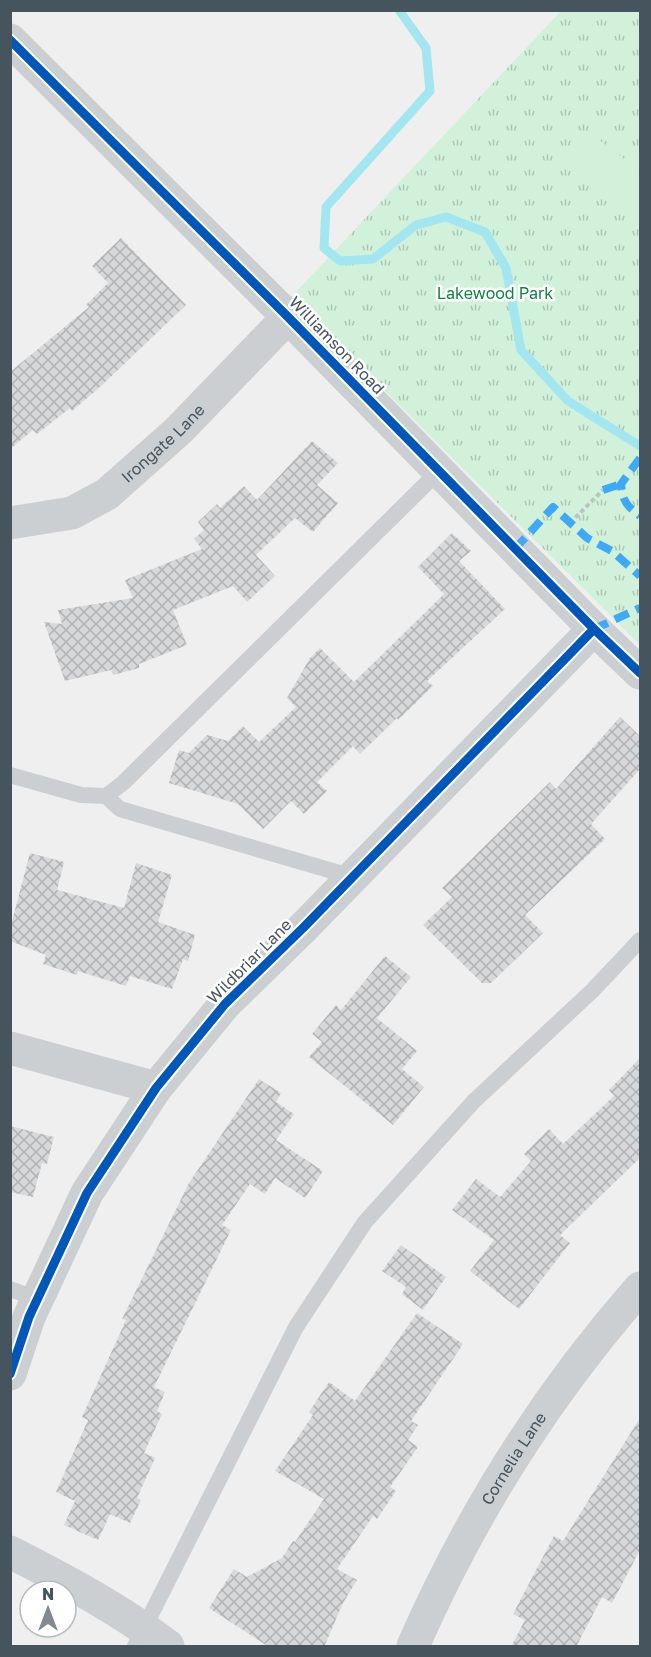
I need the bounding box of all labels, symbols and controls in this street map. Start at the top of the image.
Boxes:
park label: Lakewood Park [437,283,553,303]
street label: Williamson Road [285,292,389,398]
street label: Irongate Lane [117,400,209,487]
street label: Wildbriar Lane [202,914,296,1008]
street label: Cornelia Lane [477,1408,550,1508]
north arrow [18,1579,78,1639]
text: N [42,1584,54,1604]

